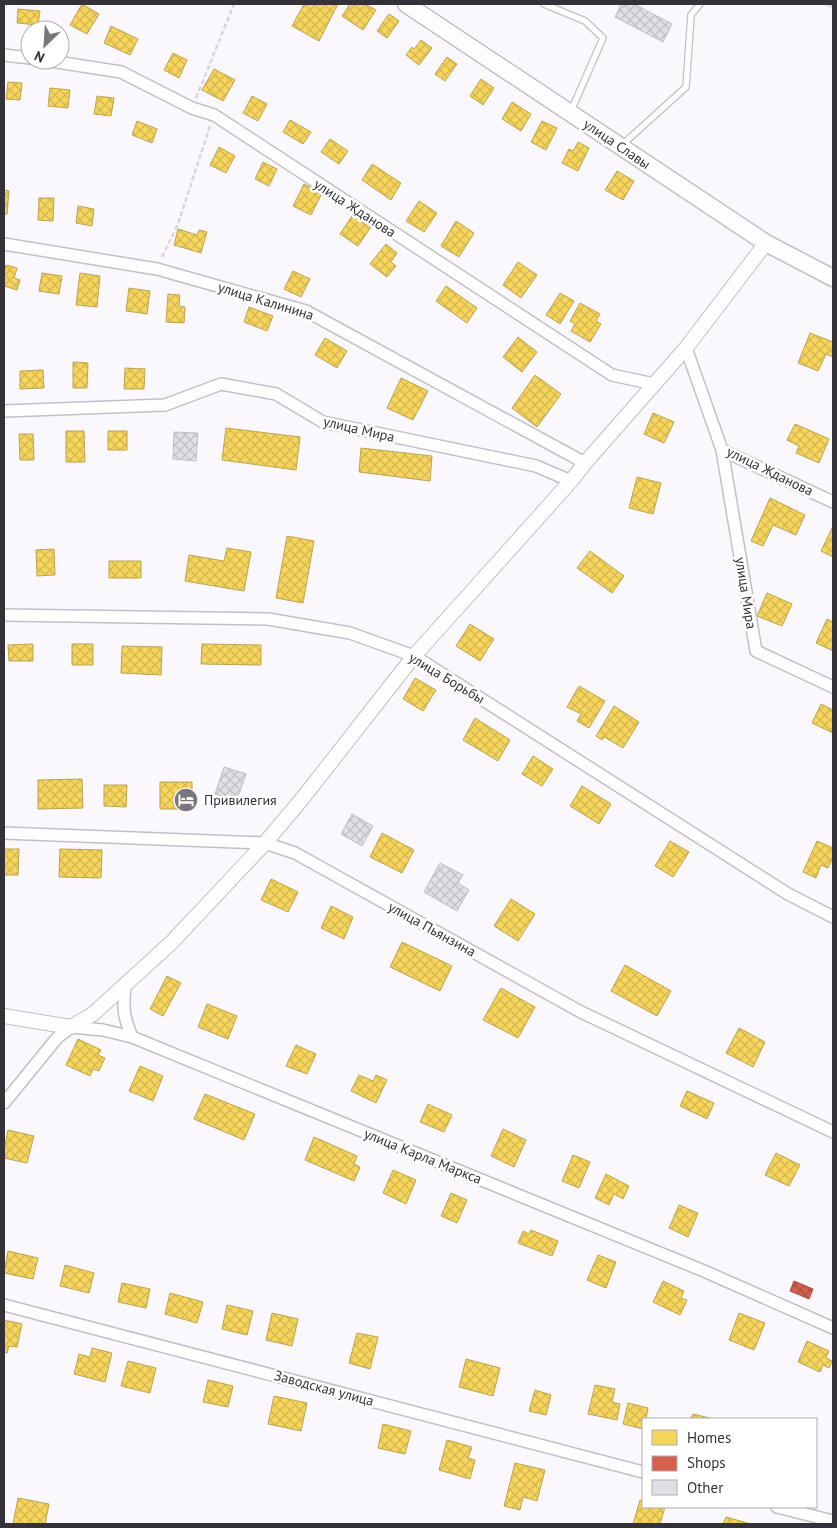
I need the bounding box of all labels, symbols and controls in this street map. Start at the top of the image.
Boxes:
north arrow [20,20,70,70]
text: N [32,47,47,67]
street label: улица Славы [580,115,654,173]
street label: улица Жданова [311,175,399,241]
street label: улица Калинина [216,278,316,324]
street label: улица Мира [322,412,396,446]
street label: улица Жданова [724,442,816,500]
street label: улица Мира [731,556,761,630]
street label: улица Борьбы [406,648,488,708]
hotel icon: Привилегия [173,787,199,813]
place label: Привилегия [204,791,277,809]
street label: улица Пьянзина [385,897,479,961]
street label: улица Карла Маркса [361,1124,485,1188]
street label: Заводская улица [272,1366,376,1410]
legend [642,1418,817,1508]
text: Homes [687,1428,731,1447]
text: Shops [687,1453,726,1472]
text: Other [687,1478,723,1497]

